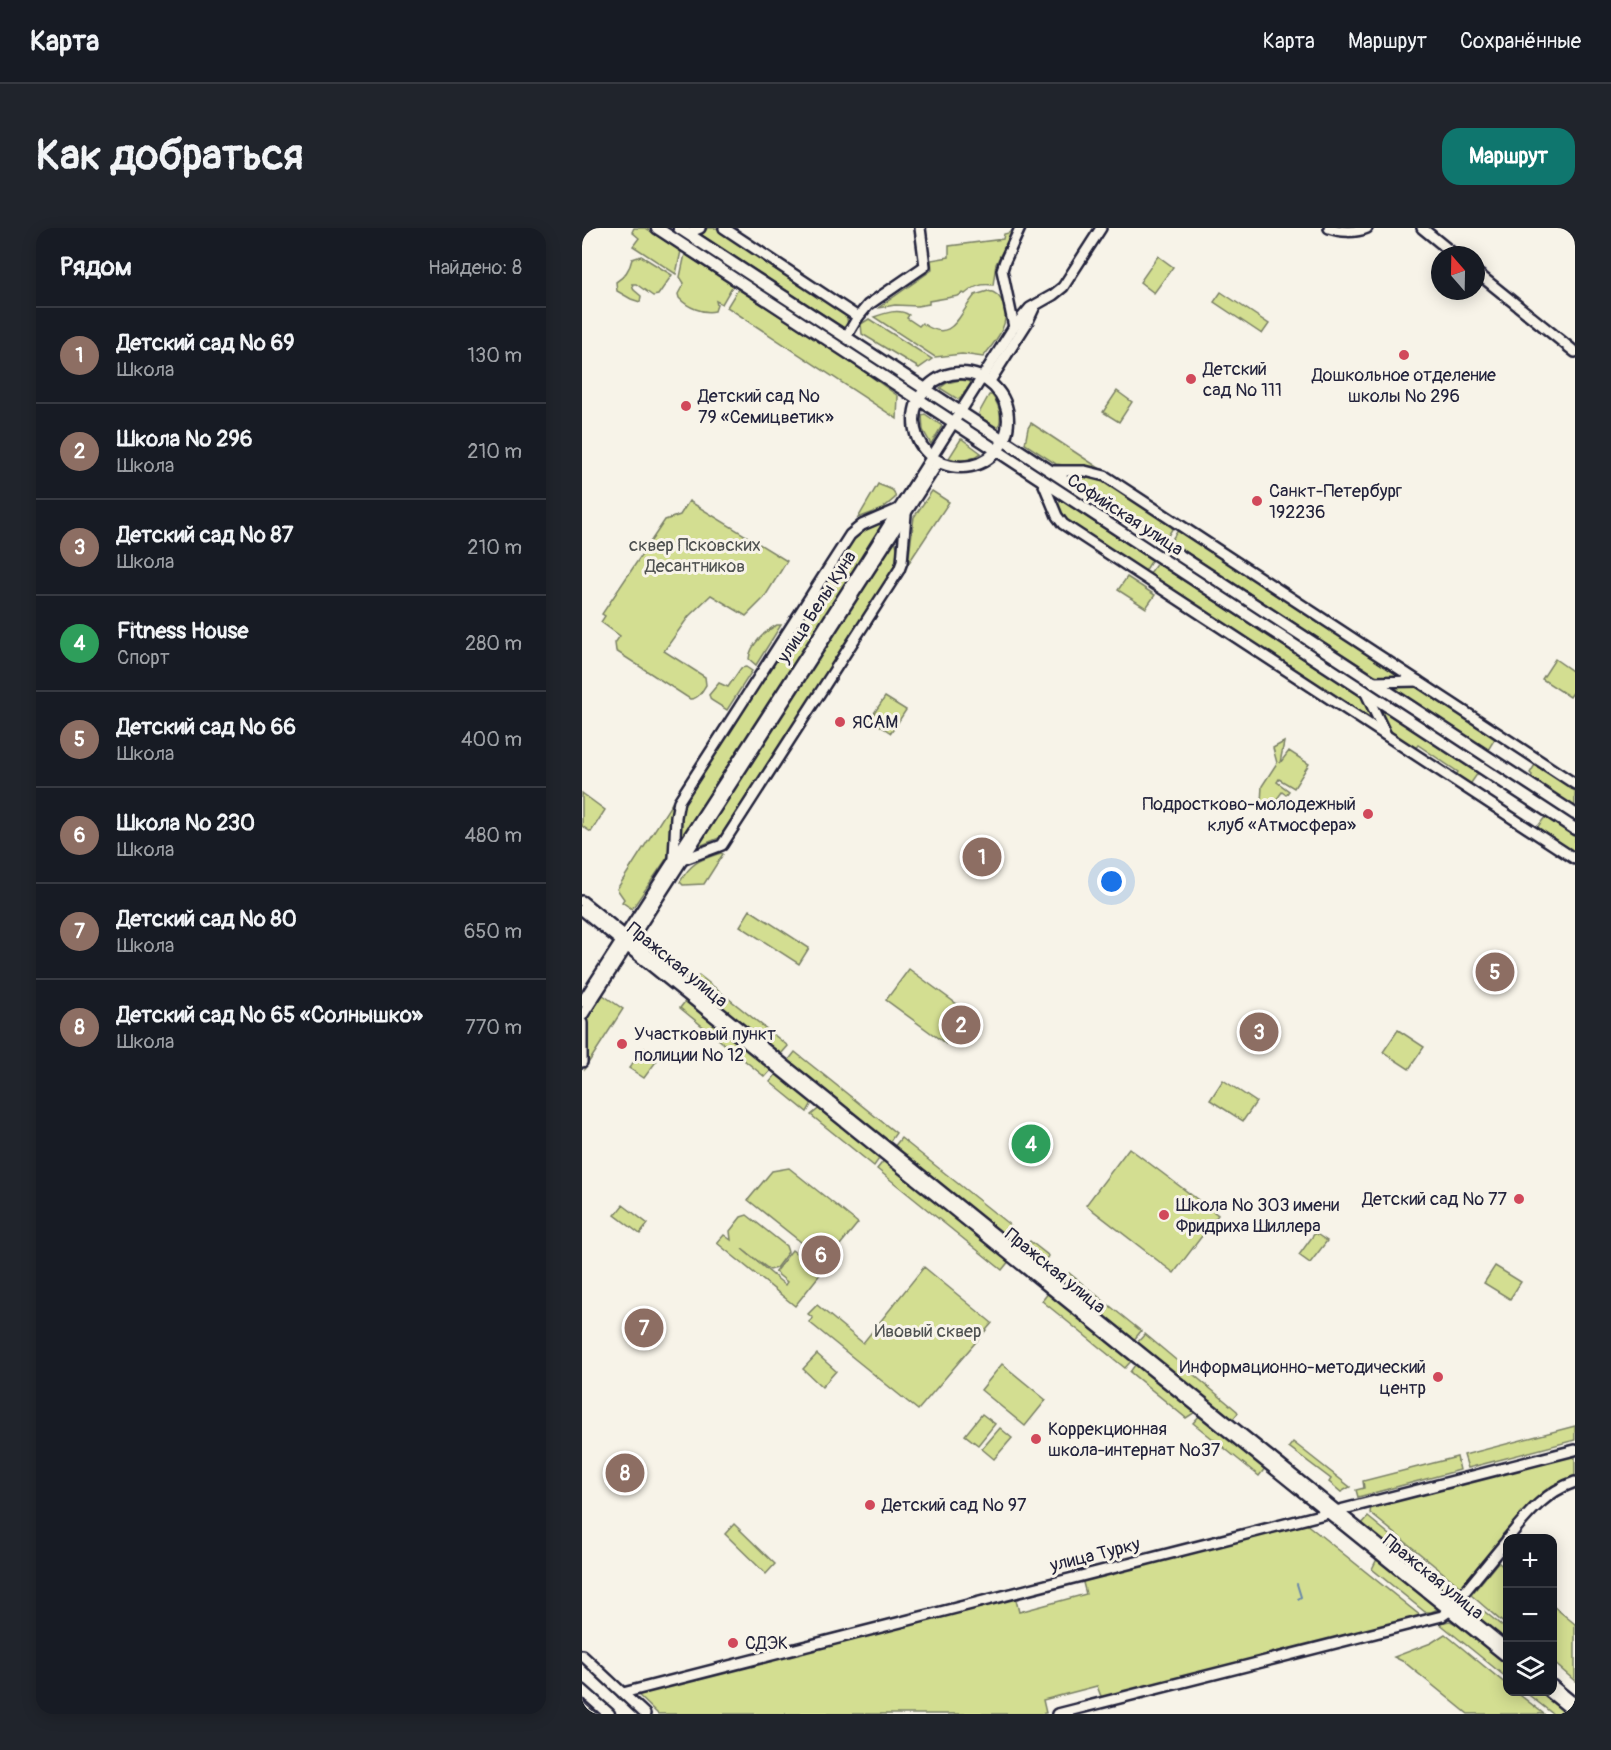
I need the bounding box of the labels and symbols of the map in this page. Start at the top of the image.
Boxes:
north arrow [1431,246,1485,300]
marker: Дошкольное отделение школы № 296 [1397,348,1411,362]
place label: Детский сад № 111 [1202,358,1282,402]
place label: Дошкольное отделение школы № 296 [1311,364,1496,408]
marker: Детский сад № 111 [1184,372,1198,386]
place label: Детский сад № 79 «Семицветик» [697,385,834,429]
marker: Детский сад № 79 «Семицветик» [679,399,693,413]
street label: Софийская улица [1062,469,1188,561]
place label: Санкт-Петербург 192236 [1269,480,1402,524]
marker: Санкт-Петербург 192236 [1250,494,1264,508]
park label: сквер Псковских Десантников [629,534,761,578]
street label: улица Белы Куна [772,547,862,668]
place label: ЯСАМ [852,711,898,734]
marker: ЯСАМ [833,715,847,729]
place label: Подростково-молодежный клуб «Атмосфера» [1143,793,1356,837]
marker: Подростково-молодежный клуб «Атмосфера» [1361,807,1375,821]
pin: 1 [962,834,1002,880]
your location [1097,867,1126,896]
street label: Пражская улица [622,917,732,1013]
pin: 5 [1476,950,1514,994]
pin: 2 [942,1002,980,1048]
pin: 3 [1240,1010,1278,1054]
place label: Участковый пункт полиции № 12 [634,1023,776,1067]
marker: Участковый пункт полиции № 12 [615,1037,629,1051]
pin: 4 [1012,1122,1050,1166]
place label: Детский сад № 77 [1361,1188,1507,1211]
marker: Детский сад № 77 [1512,1192,1526,1206]
place label: Школа № 303 имени Фридриха Шиллера [1176,1194,1339,1238]
marker: Школа № 303 имени Фридриха Шиллера [1157,1208,1171,1222]
street label: Пражская улица [1000,1223,1110,1319]
pin: 6 [802,1232,840,1278]
pin: 7 [624,1306,664,1350]
park label: Ивовый сквер [875,1320,981,1343]
place label: Информационно-методический центр [1180,1356,1426,1400]
marker: Информационно-методический центр [1431,1370,1445,1384]
place label: Коррекционная школа-интернат №37 [1048,1418,1221,1462]
marker: Коррекционная школа-интернат №37 [1029,1432,1043,1446]
pin: 8 [606,1450,645,1496]
place label: Детский сад № 97 [881,1494,1027,1517]
marker: Детский сад № 97 [863,1498,877,1512]
street label: Пражская улица [1378,1529,1488,1625]
street label: улица Турку [1047,1533,1143,1578]
place label: СДЭК [745,1632,788,1655]
marker: СДЭК [726,1636,740,1650]

